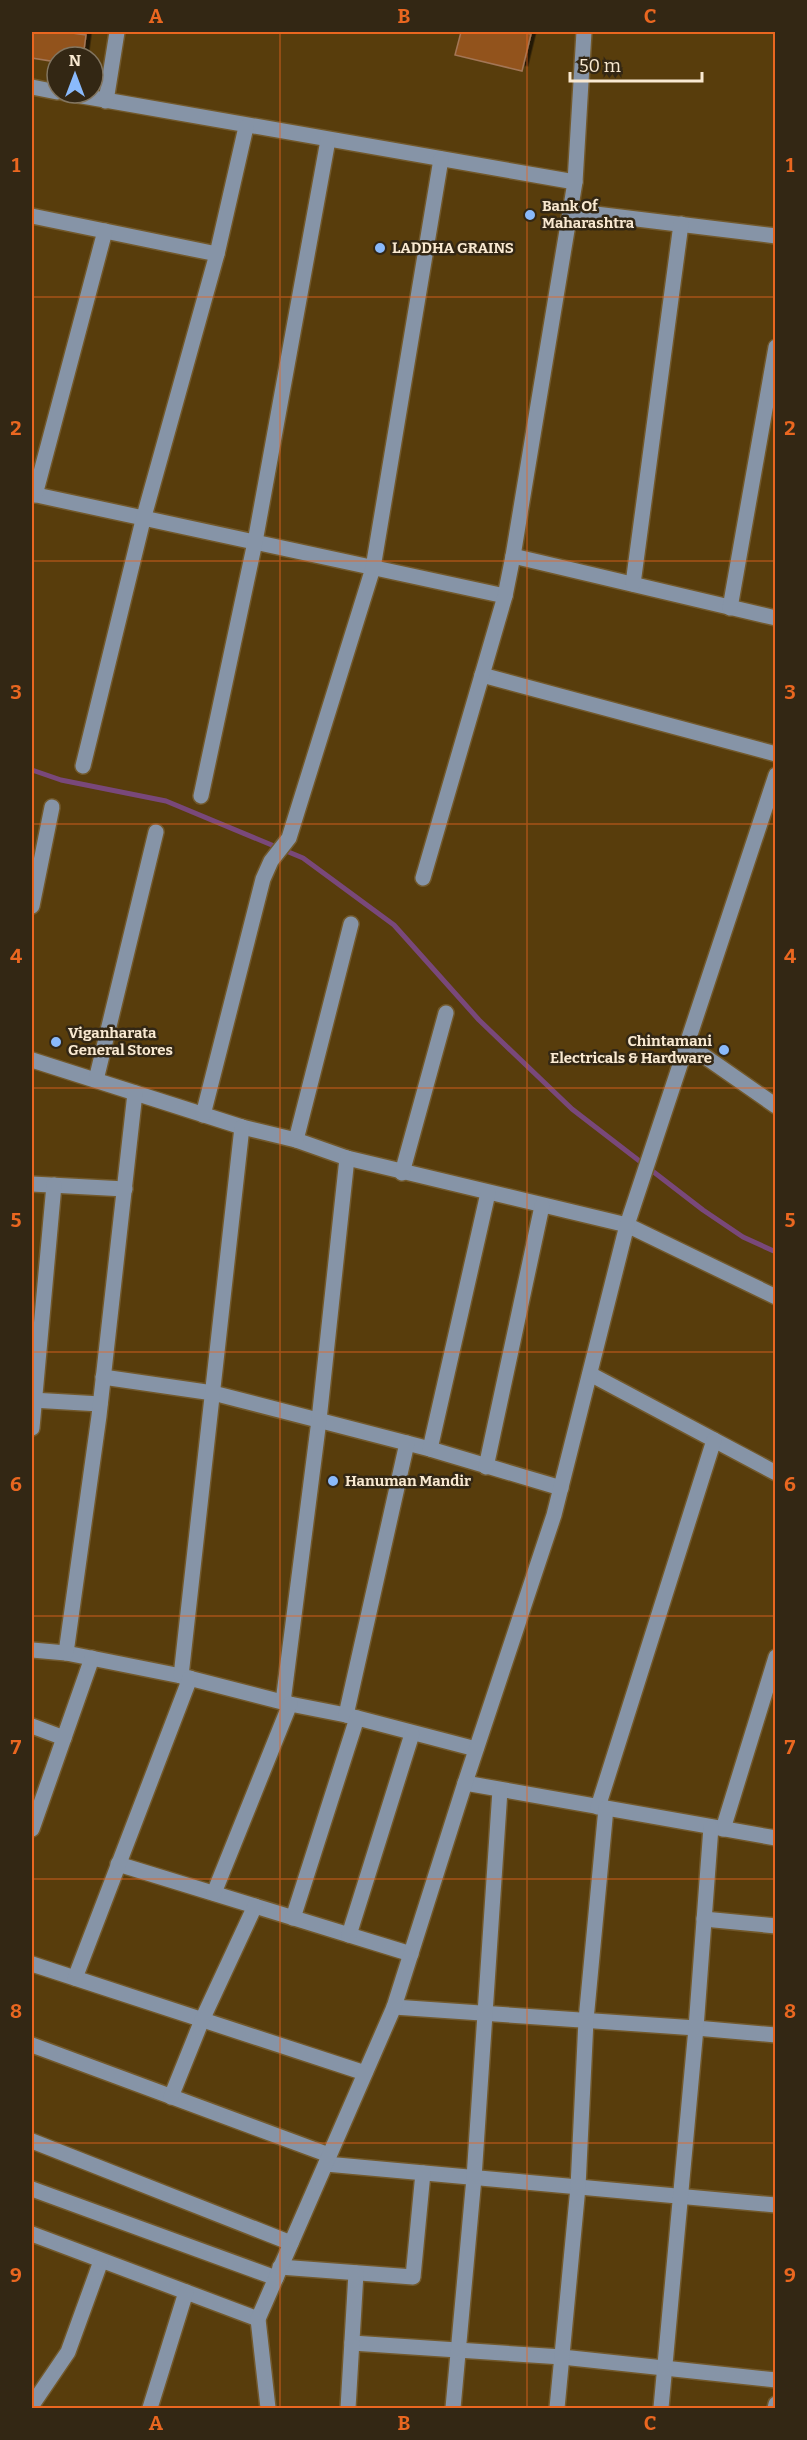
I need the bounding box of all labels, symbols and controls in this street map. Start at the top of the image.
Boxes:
text: A [149,4,164,28]
text: B [398,4,411,28]
text: C [644,4,656,28]
north arrow [45,45,105,105]
scale bar [570,45,702,83]
text: N [69,51,81,70]
text: 50 m [579,55,621,77]
text: 1 [12,153,21,177]
text: 1 [786,153,795,177]
place label: Bank Of Maharashtra [542,197,635,232]
marker: Bank Of Maharashtra [523,208,537,222]
place label: LADDHA GRAINS [392,239,514,257]
marker: LADDHA GRAINS [373,241,387,255]
text: 2 [10,416,22,440]
text: 2 [784,416,796,440]
text: 3 [10,680,22,704]
text: 3 [784,680,796,704]
text: 4 [10,944,22,968]
text: 4 [784,944,796,968]
place label: Viganharata General Stores [68,1024,173,1059]
place label: Chintamani Electricals & Hardware [550,1032,712,1067]
marker: Viganharata General Stores [49,1035,63,1049]
marker: Chintamani Electricals & Hardware [717,1043,731,1057]
text: 5 [11,1208,22,1232]
text: 5 [785,1208,796,1232]
text: 6 [10,1472,22,1496]
place label: Hanuman Mandir [345,1472,471,1490]
text: 6 [784,1472,796,1496]
marker: Hanuman Mandir [326,1474,340,1488]
text: 7 [11,1735,22,1759]
text: 7 [785,1735,796,1759]
text: 8 [10,1999,22,2023]
text: 8 [784,1999,796,2023]
text: 9 [10,2263,22,2287]
text: 9 [784,2263,796,2287]
text: A [149,2411,164,2435]
text: B [398,2411,411,2435]
text: C [644,2411,656,2435]

